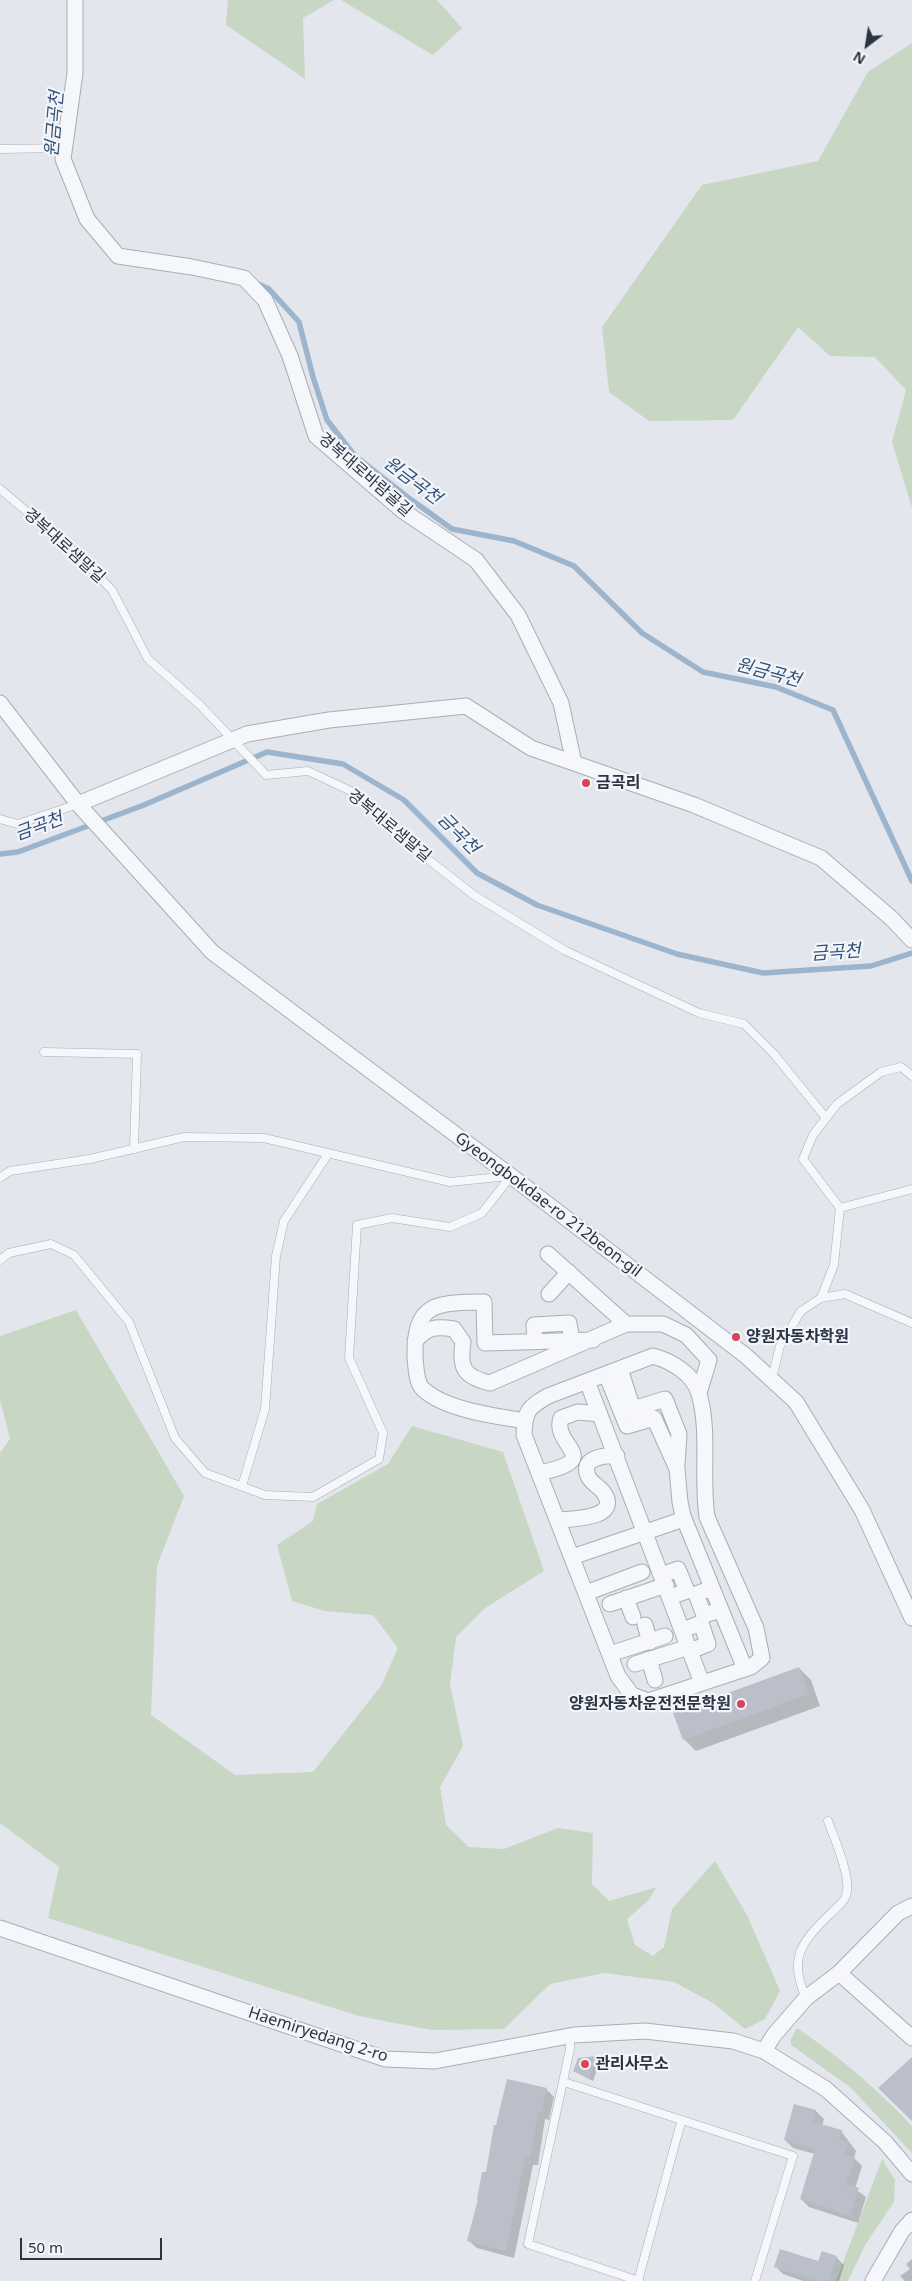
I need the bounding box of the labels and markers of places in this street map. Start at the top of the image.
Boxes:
place label: 금곡리 [596,773,640,793]
marker: 금곡리 [580,777,592,789]
place label: 양원자동차학원 [746,1327,849,1347]
marker: 양원자동차학원 [730,1331,742,1343]
place label: 양원자동차운전전문학원 [569,1694,731,1714]
marker: 양원자동차운전전문학원 [735,1698,747,1710]
place label: 관리사무소 [595,2054,669,2074]
marker: 관리사무소 [579,2058,591,2070]

